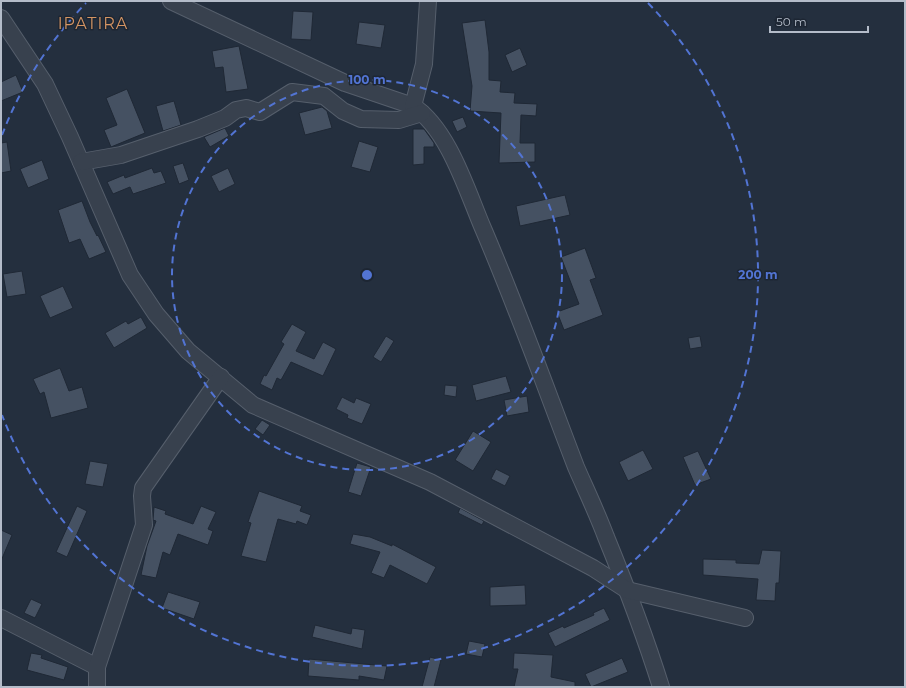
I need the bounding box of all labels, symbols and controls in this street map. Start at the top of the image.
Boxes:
scale bar [770,8,868,34]
district label: IPATIRA [58,14,128,33]
text: 50 m [776,14,807,29]
text: 100 m [349,72,385,87]
text: 200 m [738,267,778,282]
centre of rings [360,268,374,282]

